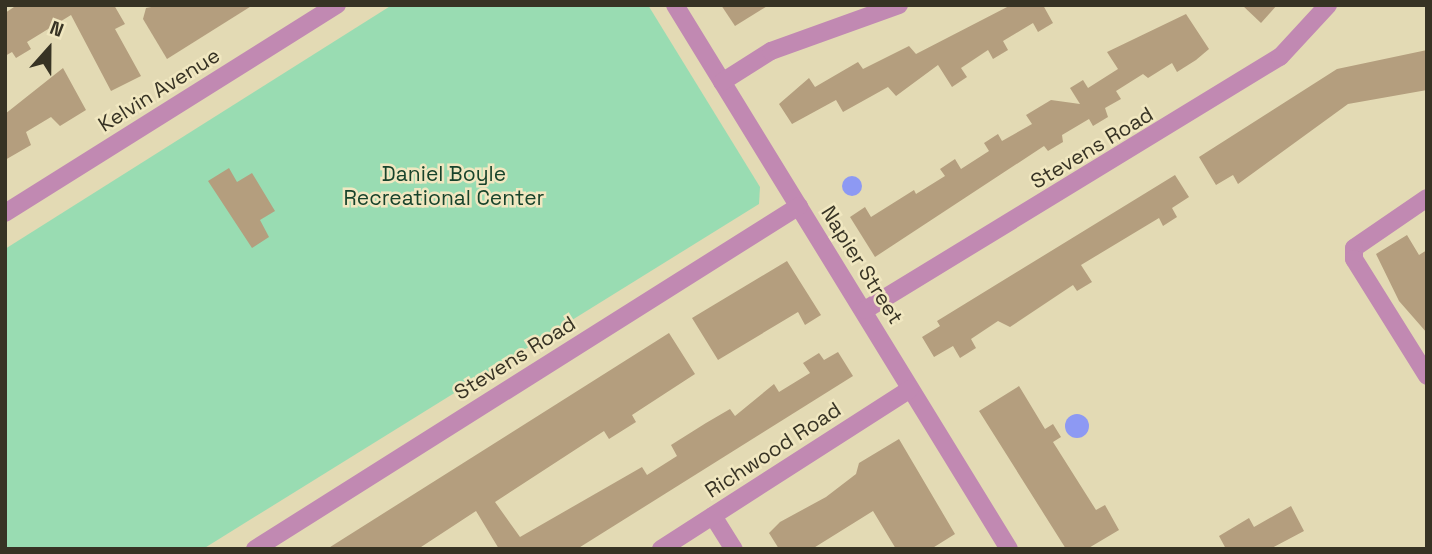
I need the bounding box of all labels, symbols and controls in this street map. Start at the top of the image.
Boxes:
north arrow [14,14,84,84]
text: N [46,15,67,43]
street label: Kelvin Avenue [93,43,225,137]
street label: Stevens Road [1026,102,1158,194]
park label: Daniel Boyle Recreational Center [343,161,545,211]
street label: Napier Street [816,201,908,329]
street label: Stevens Road [450,311,580,405]
street label: Richwood Road [700,397,846,503]

